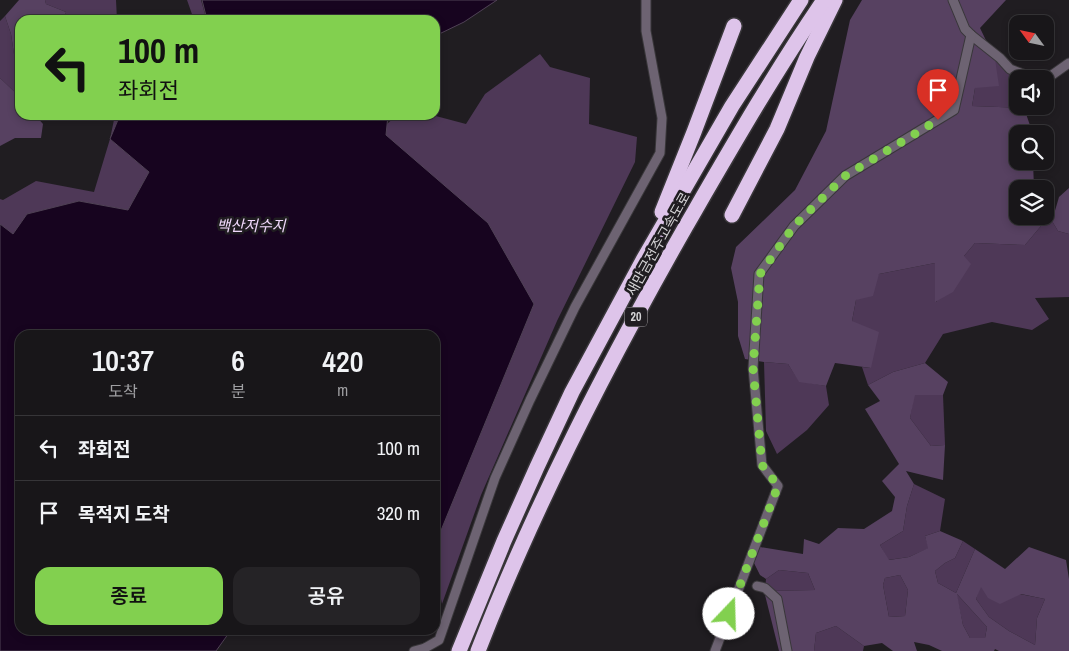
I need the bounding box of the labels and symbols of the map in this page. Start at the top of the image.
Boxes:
north arrow [1009,15,1054,60]
pin [917,69,959,120]
street label: 새만금전주고속도로 [622,189,694,299]
water label: 백산저수지 [216,215,287,236]
road number: 20 [625,308,647,326]
position arrow [702,587,754,639]

